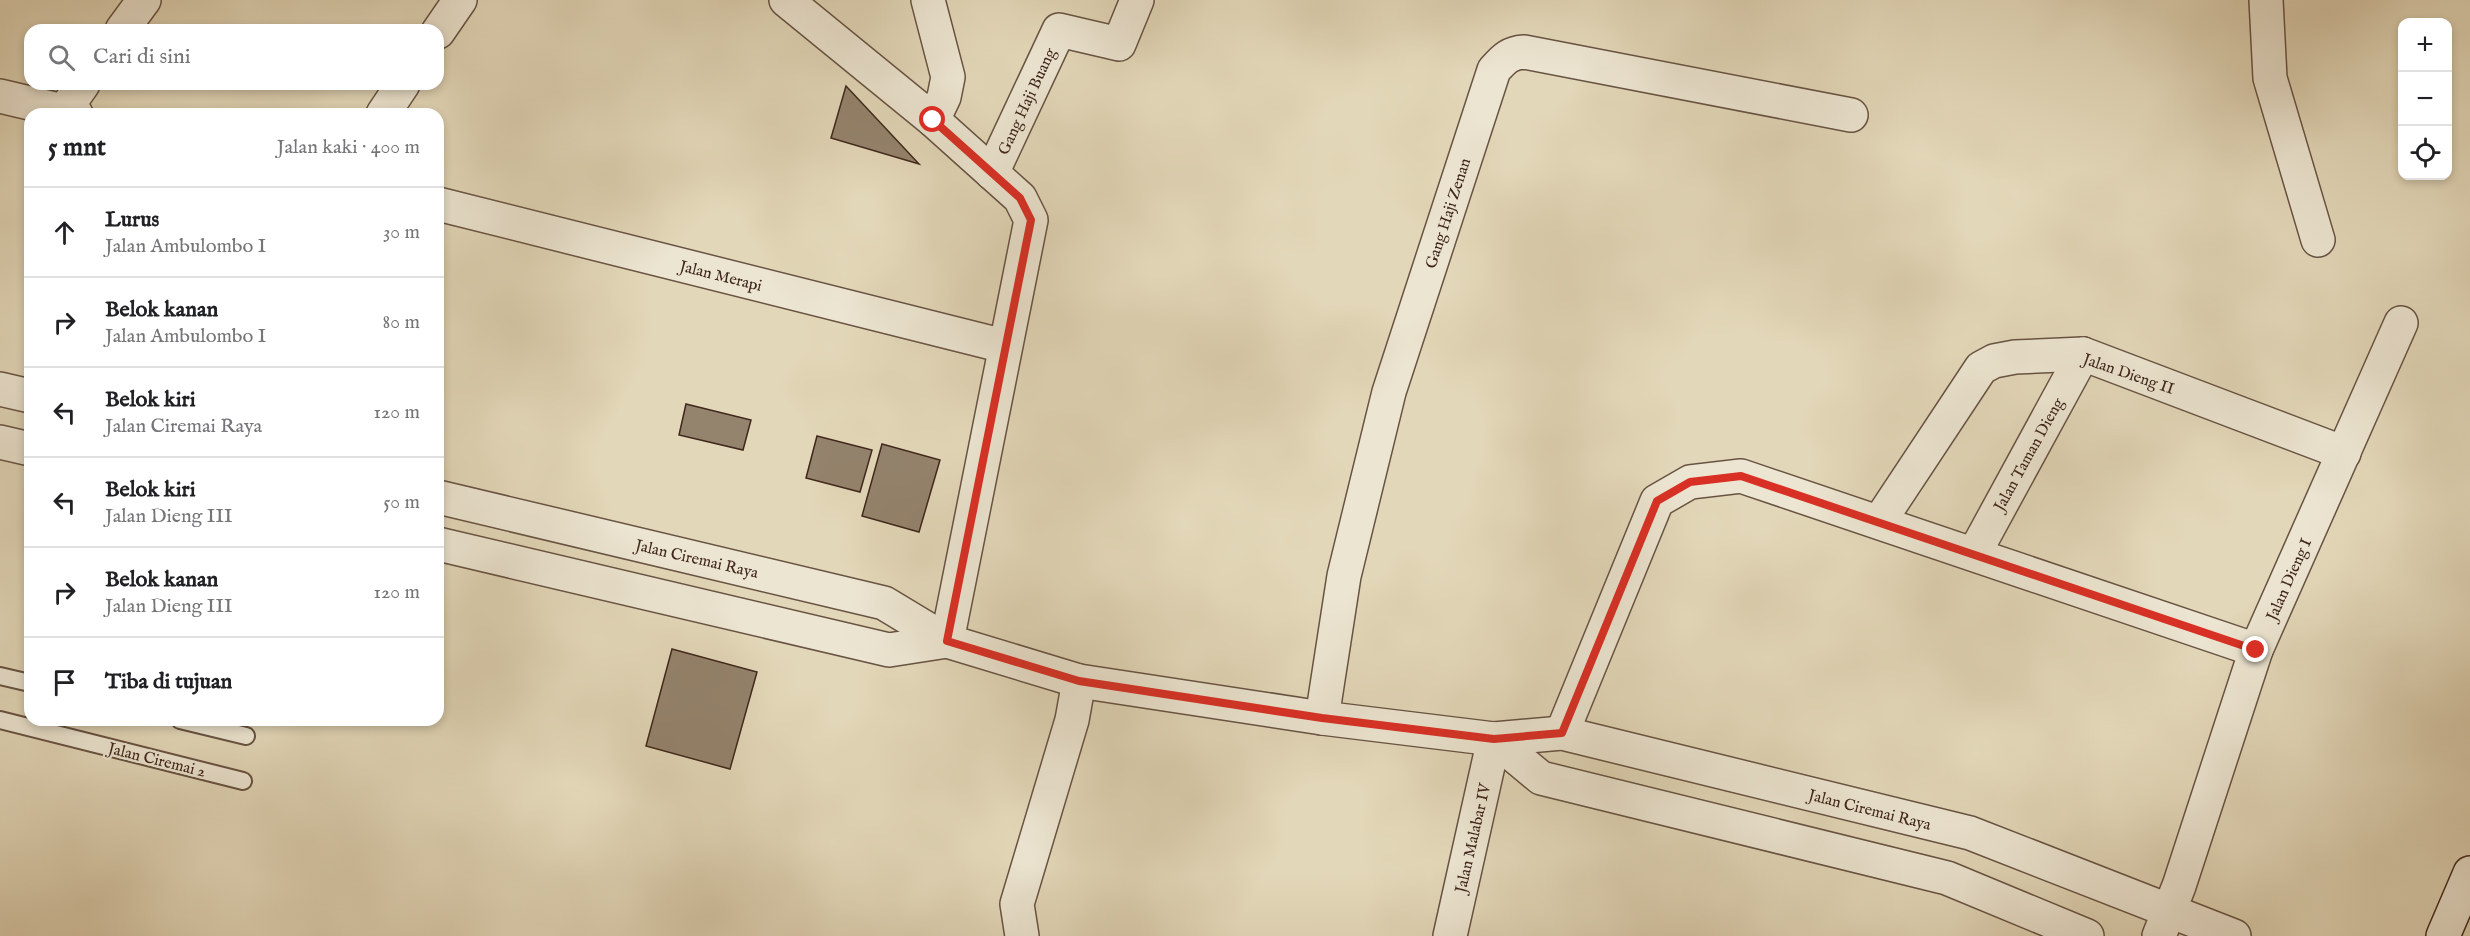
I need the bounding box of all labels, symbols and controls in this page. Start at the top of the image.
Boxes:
map controls [2398,18,2452,180]
button: + [2398,18,2452,72]
search box [24,24,444,90]
icon: search [45,41,78,74]
text: Cari di sini [93,43,191,71]
street label: Gang Haji Buang [994,45,1061,158]
button: − [2398,72,2452,126]
route start [919,106,945,132]
button: locate [2398,126,2452,180]
text: 5 mnt [48,131,106,164]
text: Jalan kaki · 400 m [277,135,420,160]
street label: Gang Haji Zenan [1422,155,1476,271]
text: Lurus [105,206,159,234]
icon: ahead [48,216,81,249]
text: 30 m [383,220,420,245]
text: Jalan Ambulombo I [105,234,266,259]
street label: Jalan Merapi [675,257,764,297]
text: Belok kanan [105,296,218,324]
icon: right [48,306,81,339]
text: 80 m [383,310,420,335]
text: Jalan Ambulombo I [105,324,266,349]
street label: Jalan Dieng II [2078,349,2177,400]
text: Belok kiri [105,386,196,414]
street label: Jalan Taman Dieng [1989,394,2069,517]
icon: left [48,396,81,429]
text: 120 m [374,400,420,425]
text: Jalan Ciremai Raya [105,414,262,439]
text: Belok kiri [105,476,196,504]
icon: left [48,486,81,519]
text: 50 m [383,490,420,515]
text: Jalan Dieng III [105,504,233,529]
street label: Jalan Dieng I [2262,535,2317,626]
street label: Jalan Ciremai Raya [631,536,760,584]
text: Belok kanan [105,566,218,594]
icon: right [48,576,81,609]
text: 120 m [374,580,420,605]
text: Jalan Dieng III [105,594,233,619]
route end [2242,636,2268,662]
icon: arrive [48,666,81,699]
text: Tiba di tujuan [105,668,232,696]
street label: Jalan Ciremai 2 [104,739,207,783]
street label: Jalan Malabar IV [1451,781,1496,897]
street label: Jalan Ciremai Raya [1804,786,1933,836]

